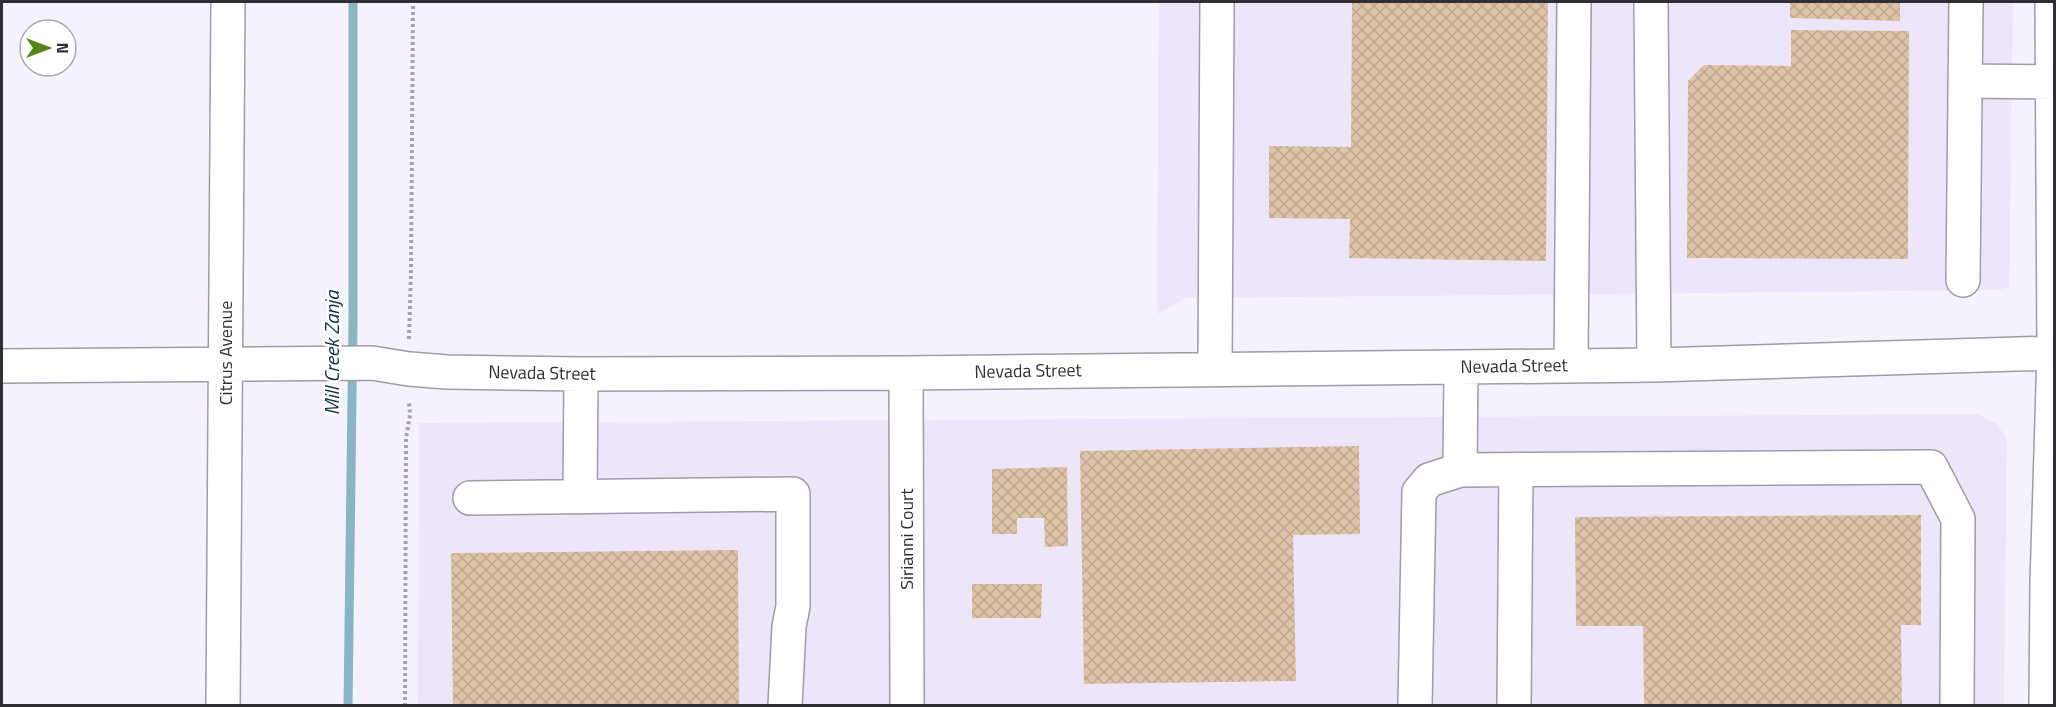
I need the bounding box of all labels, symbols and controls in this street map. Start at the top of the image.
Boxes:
north arrow [18,18,78,78]
text: N [51,42,75,54]
water label: Mill Creek Zanja [316,290,347,415]
street label: Citrus Avenue [212,301,239,405]
street label: Nevada Street [1460,351,1569,380]
street label: Nevada Street [974,356,1083,385]
street label: Nevada Street [488,358,597,387]
street label: Sirianni Court [893,488,920,590]

